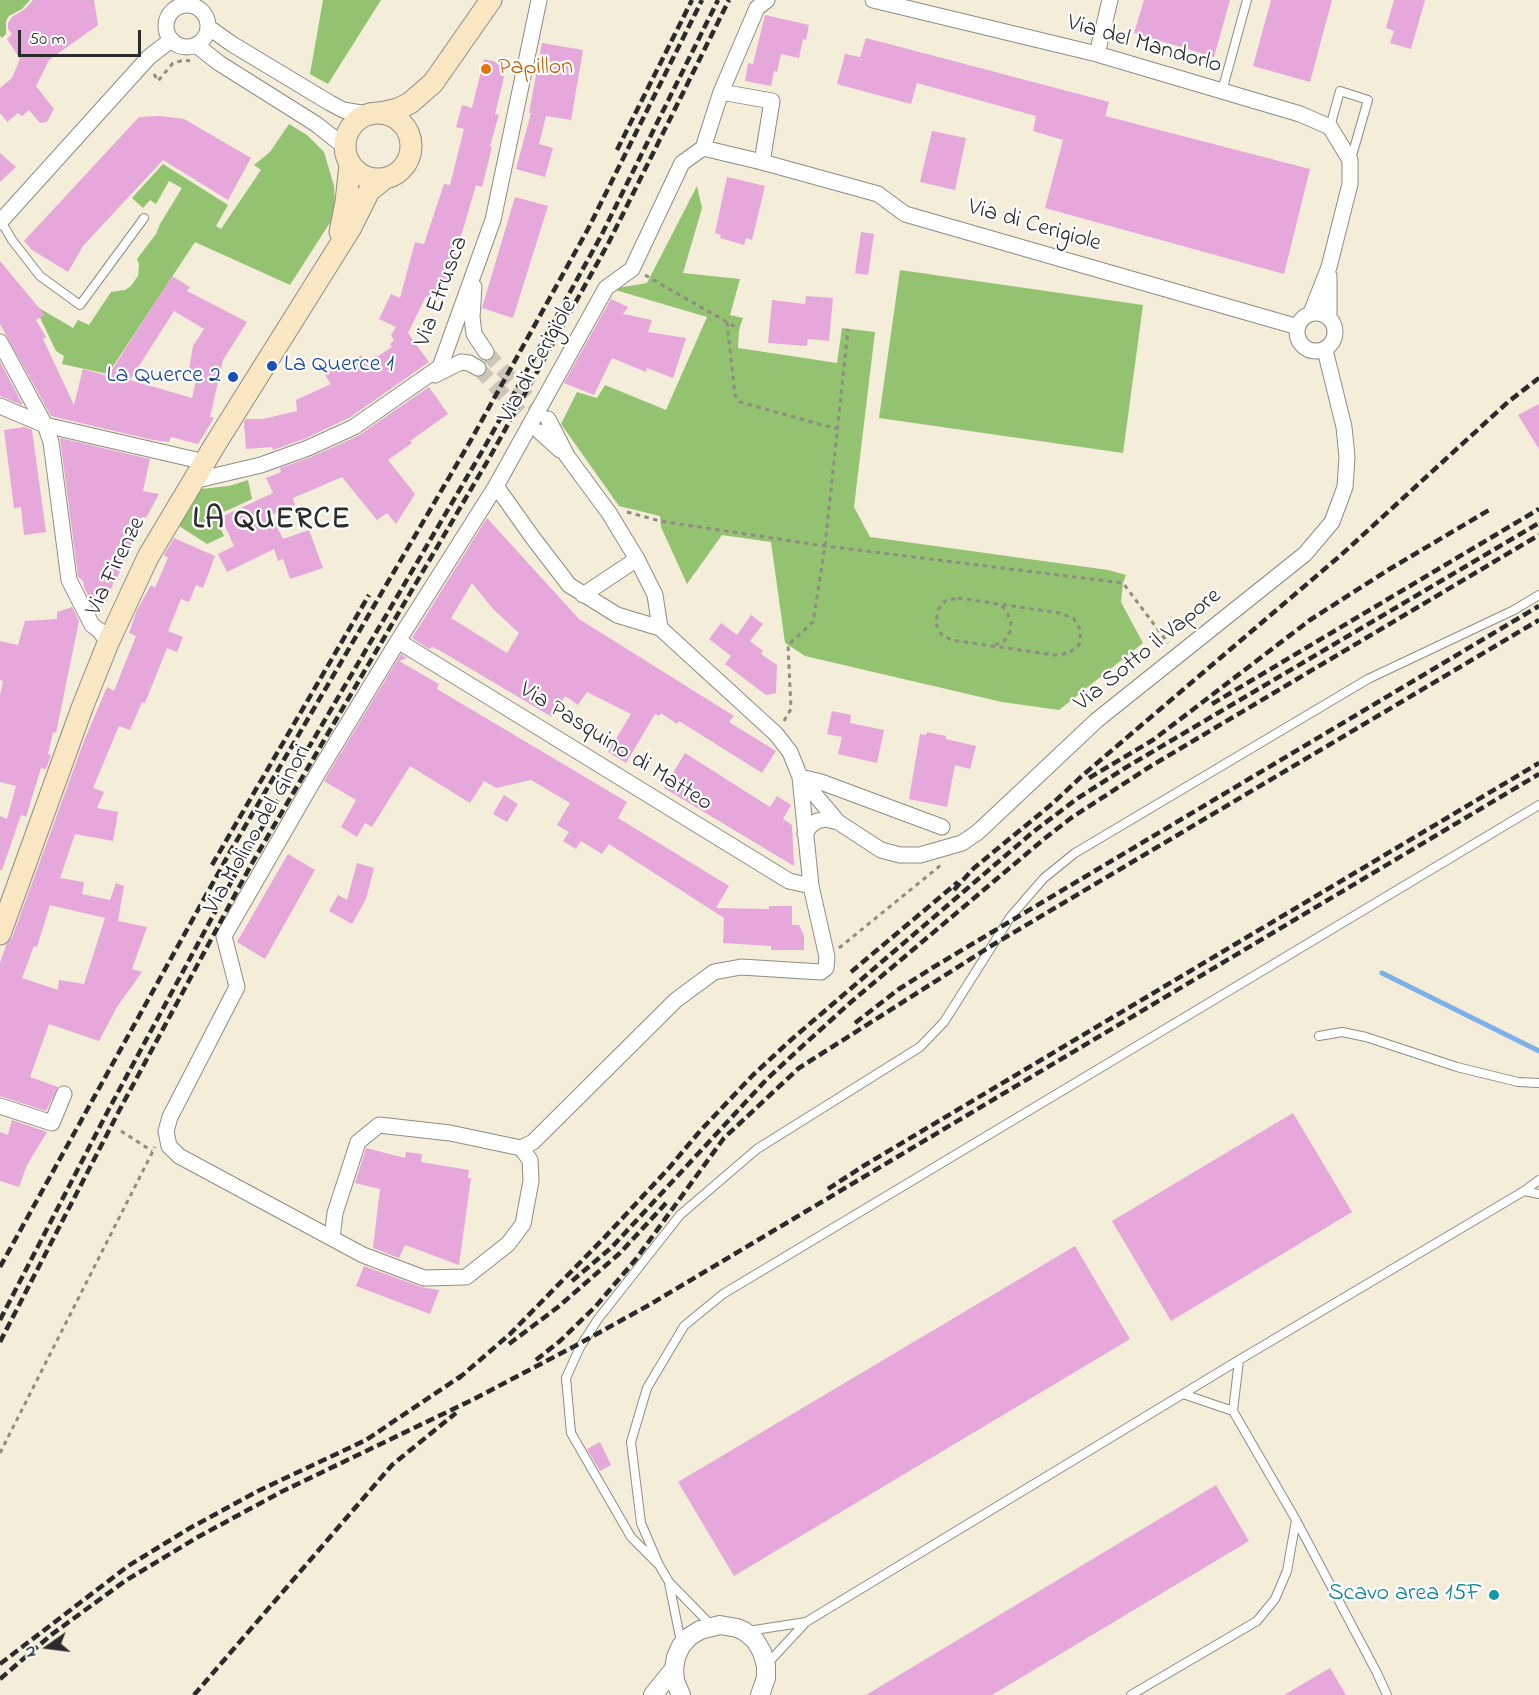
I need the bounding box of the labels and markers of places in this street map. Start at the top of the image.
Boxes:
place label: Papillon [498,55,573,83]
marker: Papillon [479,62,493,76]
place label: La Querce 1 [284,352,394,380]
marker: La Querce 1 [265,359,279,373]
place label: La Querce 2 [107,363,221,391]
marker: La Querce 2 [226,370,240,384]
place label: Scavo area 15F [1328,1581,1482,1609]
marker: Scavo area 15F [1487,1588,1501,1602]

